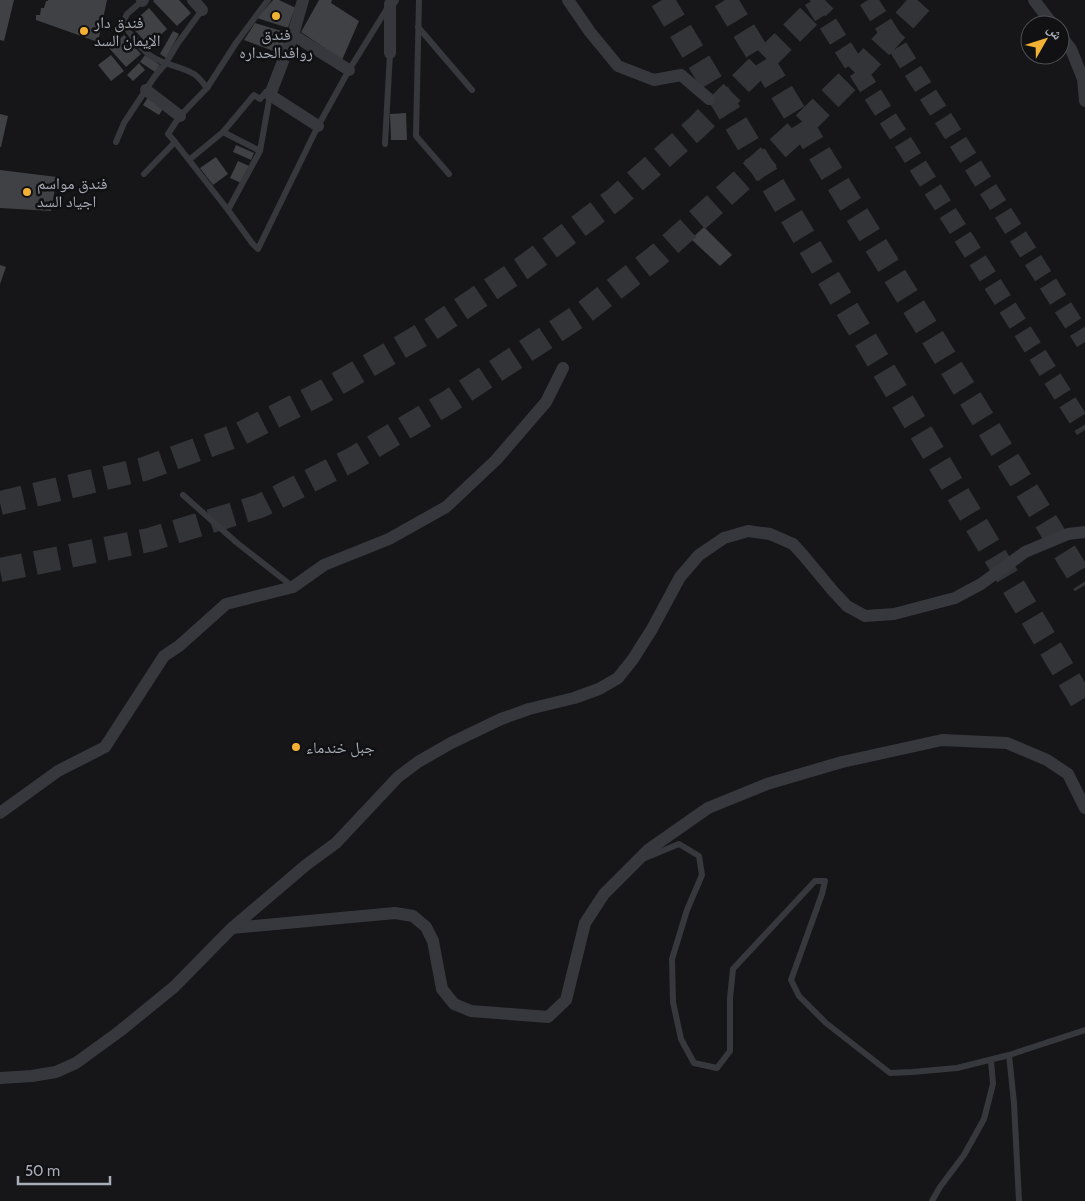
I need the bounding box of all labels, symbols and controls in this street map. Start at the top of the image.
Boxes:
marker: فندق روافدالحدارہ [270,10,282,22]
place label: فندق دار الإيمان السد [93,13,161,51]
north arrow [1020,15,1070,65]
text: ش [1043,20,1067,43]
marker: فندق دار الإيمان السد [78,25,90,37]
place label: فندق روافدالحدارہ [239,25,313,62]
place label: فندق مواسم اجياد السد [37,174,108,211]
marker: فندق مواسم اجياد السد [21,186,33,198]
place label: جبل خندماء [306,738,375,758]
marker: جبل خندماء [290,741,302,753]
scale bar [18,1154,110,1186]
text: 50 m [25,1162,60,1180]

